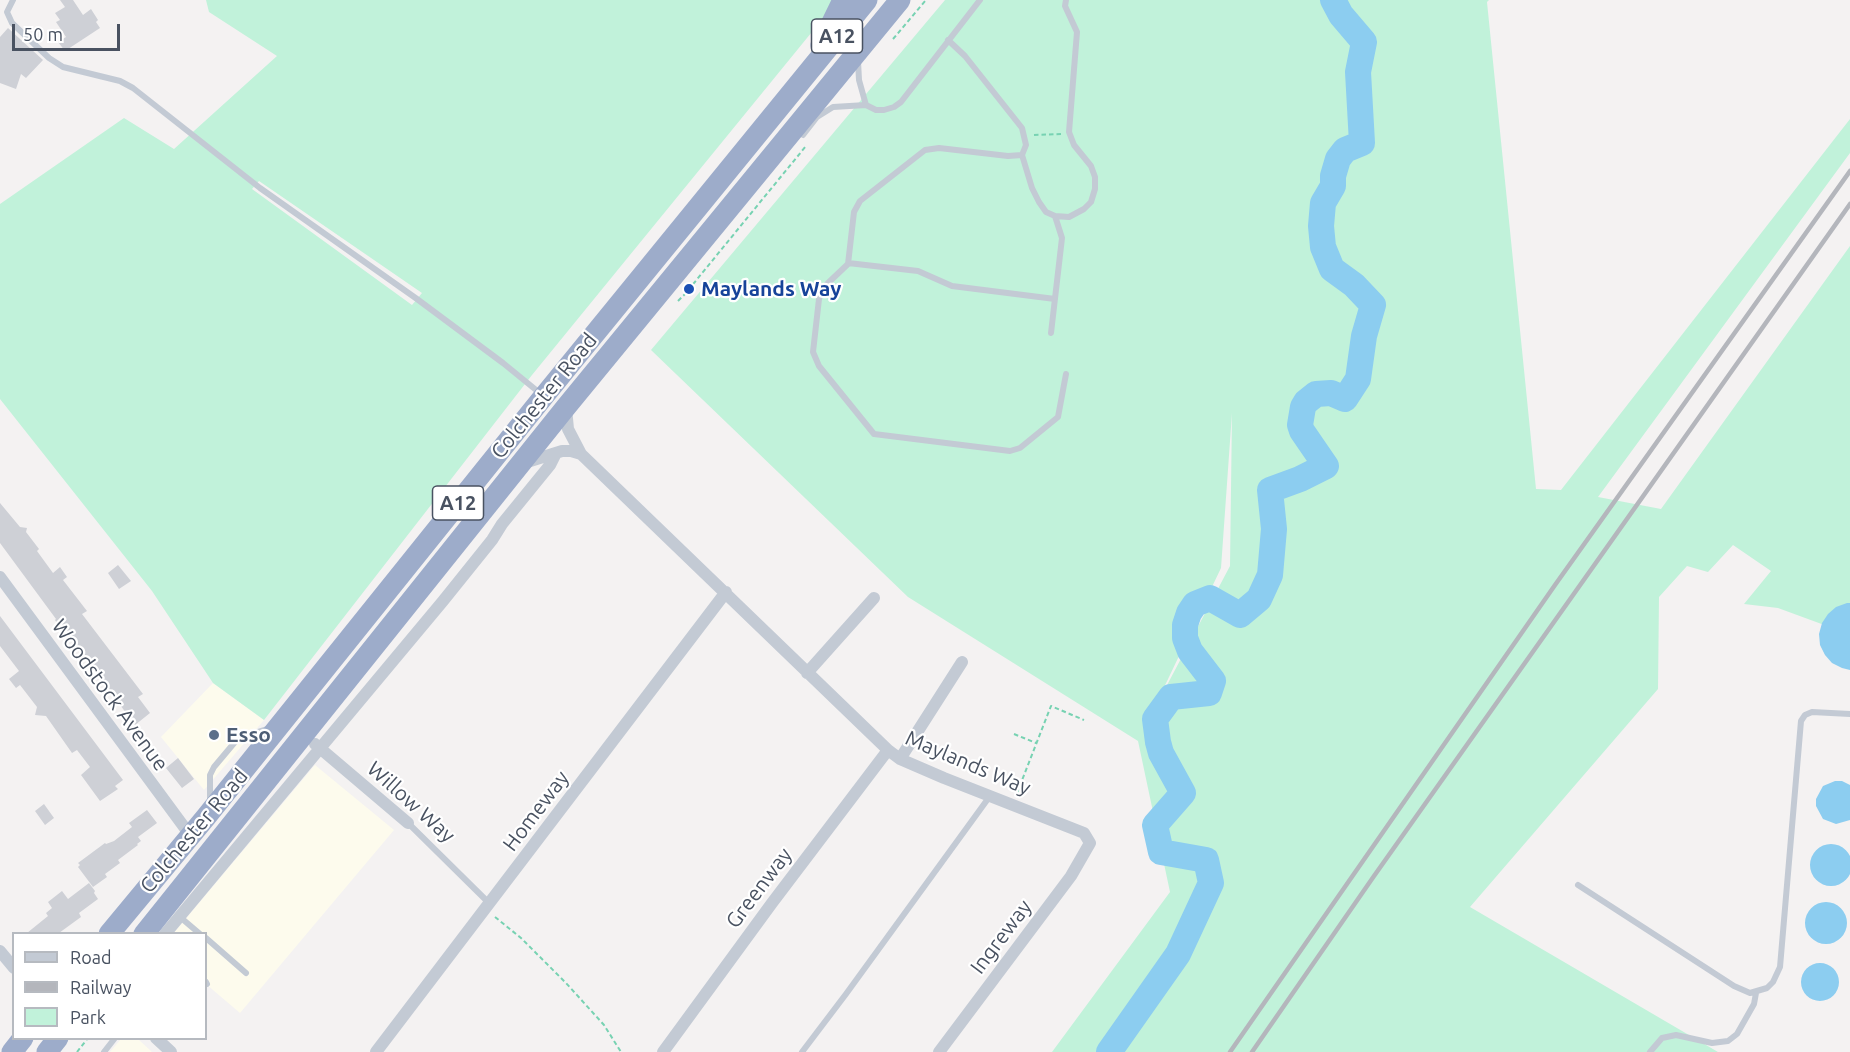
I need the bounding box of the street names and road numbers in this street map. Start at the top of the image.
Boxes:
road number: A12 [812,19,862,53]
street label: Colchester Road [486,328,602,464]
road number: A12 [432,486,484,520]
street label: Woodstock Avenue [46,614,174,776]
street label: Maylands Way [902,725,1034,801]
street label: Willow Way [362,756,460,848]
street label: Colchester Road [135,764,253,898]
street label: Homeway [498,766,574,856]
street label: Greenway [721,843,797,933]
street label: Ingreway [965,895,1037,979]

